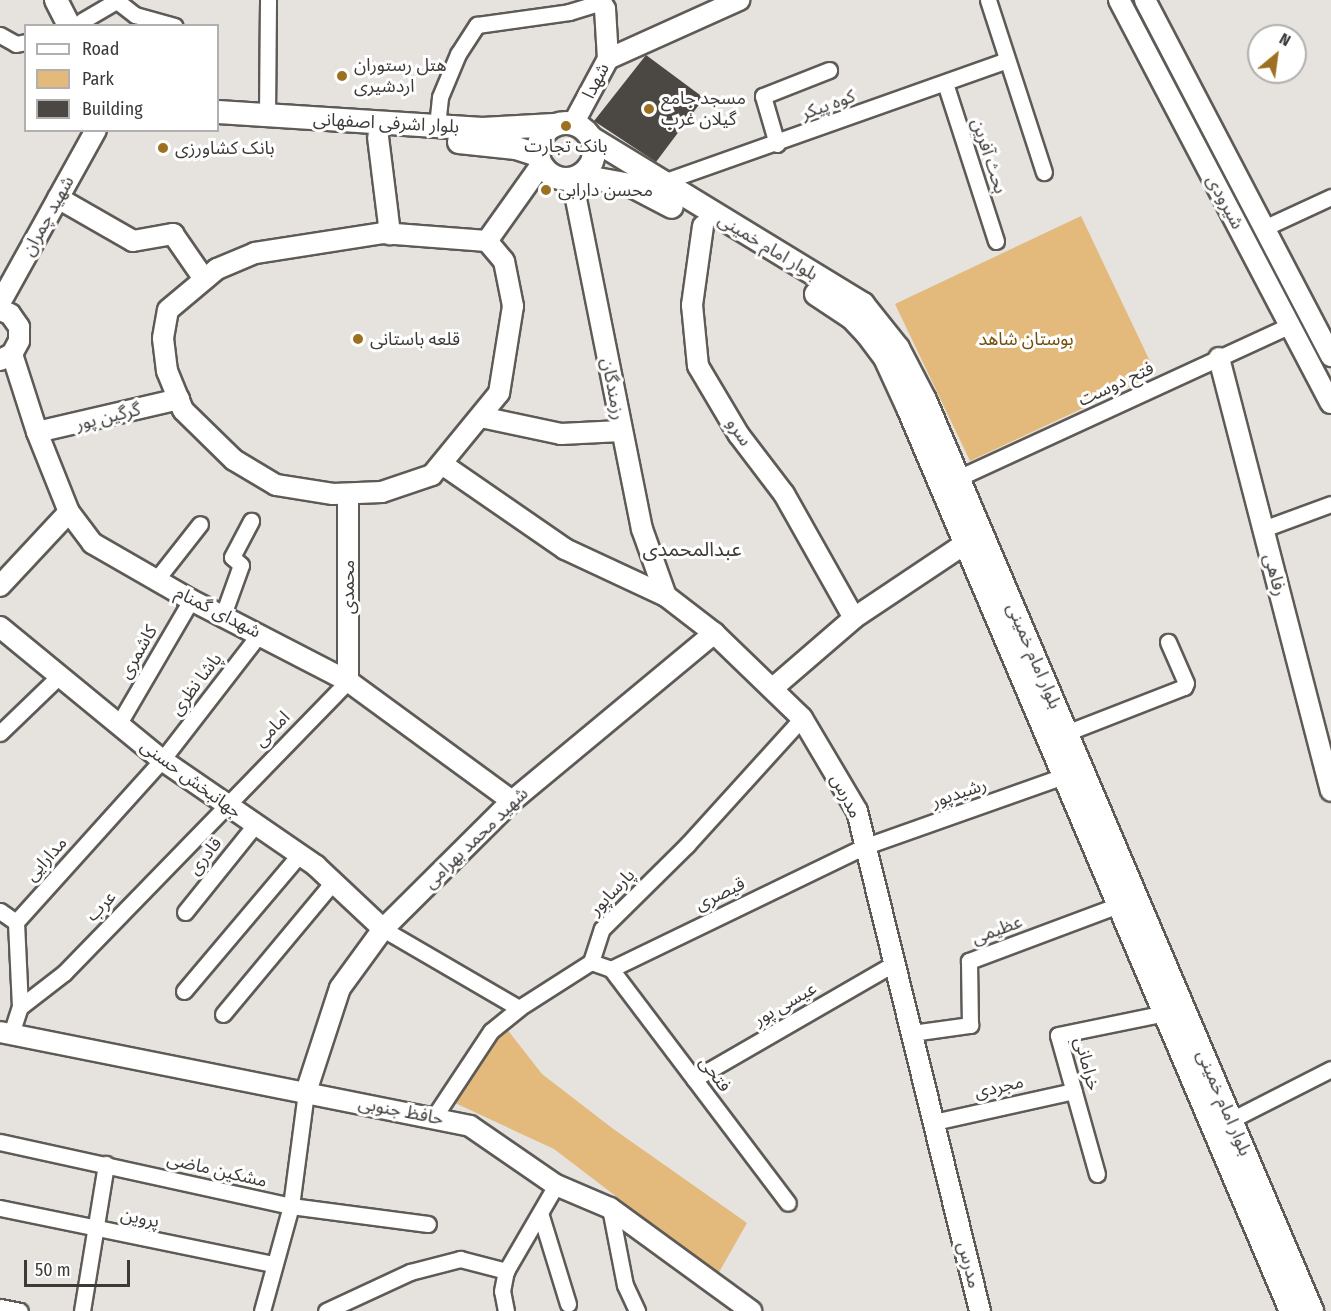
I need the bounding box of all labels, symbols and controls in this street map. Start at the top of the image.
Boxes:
legend [24,24,219,132]
north arrow [1247,24,1307,84]
text: N [1276,29,1294,50]
text: Road [82,38,119,60]
place label: هتل رستوران اردشیری [354,55,447,98]
street label: شهدا [578,60,614,102]
text: Park [82,68,114,90]
marker: هتل رستوران اردشیری [335,69,349,83]
street label: کوه پیکر [798,85,858,125]
place label: مسجد جامع گیلان غرب [661,88,746,130]
text: Building [82,98,143,120]
marker: مسجد جامع گیلان غرب [642,102,656,116]
street label: بلوار اشرفی اصفهانی [312,108,460,138]
street label: بحث آفرین [967,116,1011,196]
marker: بانک تجارت [559,119,573,133]
place label: بانک تجارت [524,135,608,157]
place label: بانک کشاورزی [175,137,275,159]
marker: بانک کشاورزی [156,141,170,155]
street label: شیرودی [1202,171,1248,233]
street label: شهید چمران [17,172,79,260]
place label: محسن دارابی [558,179,653,201]
marker: محسن دارابی [539,183,553,197]
street label: بلوار امام خمینی [714,209,822,285]
place label: قلعه باستانی [370,328,460,350]
park label: بوستان شاهد [978,328,1074,350]
marker: قلعه باستانی [351,332,365,346]
street label: رزمندگان [596,356,630,422]
street label: فتح دوست [1075,357,1157,411]
street label: گرگین پور [73,399,143,435]
street label: سرو [722,414,756,450]
district label: عبدالمحمدی [642,537,742,561]
street label: رفاهی [1259,551,1291,599]
street label: محمدی [337,560,359,614]
street label: شهدای گمنام [172,581,264,643]
street label: بلوار امام خمینی [1002,600,1066,712]
street label: کاشمری [114,621,162,683]
street label: پاشا نظری [166,648,226,720]
street label: امامی [250,707,294,751]
street label: جهانبخش حسنی [136,735,246,823]
street label: مدرس [826,770,866,822]
street label: رشیدپور [929,774,989,812]
street label: شهید محمد بهرامی [419,783,533,893]
street label: مدارایی [20,832,72,886]
street label: قادری [183,833,227,879]
street label: پارساپور [585,864,639,920]
street label: قیصری [692,873,748,915]
street label: عرب [81,886,121,926]
street label: عظیمی [969,911,1025,949]
street label: عیسی پور [750,977,820,1031]
street label: خرامانی [1070,1035,1104,1093]
street label: بلوار امام خمینی [1192,1047,1256,1159]
street label: فتحی [694,1052,736,1096]
street label: مجردی [972,1071,1026,1103]
street label: حافظ جنوبی [357,1092,445,1130]
street label: مشکین ماضی [165,1148,269,1192]
street label: پروین [119,1204,161,1232]
street label: مدرس [953,1240,985,1290]
scale bar [27,1248,134,1286]
text: 50 m [35,1259,71,1281]

